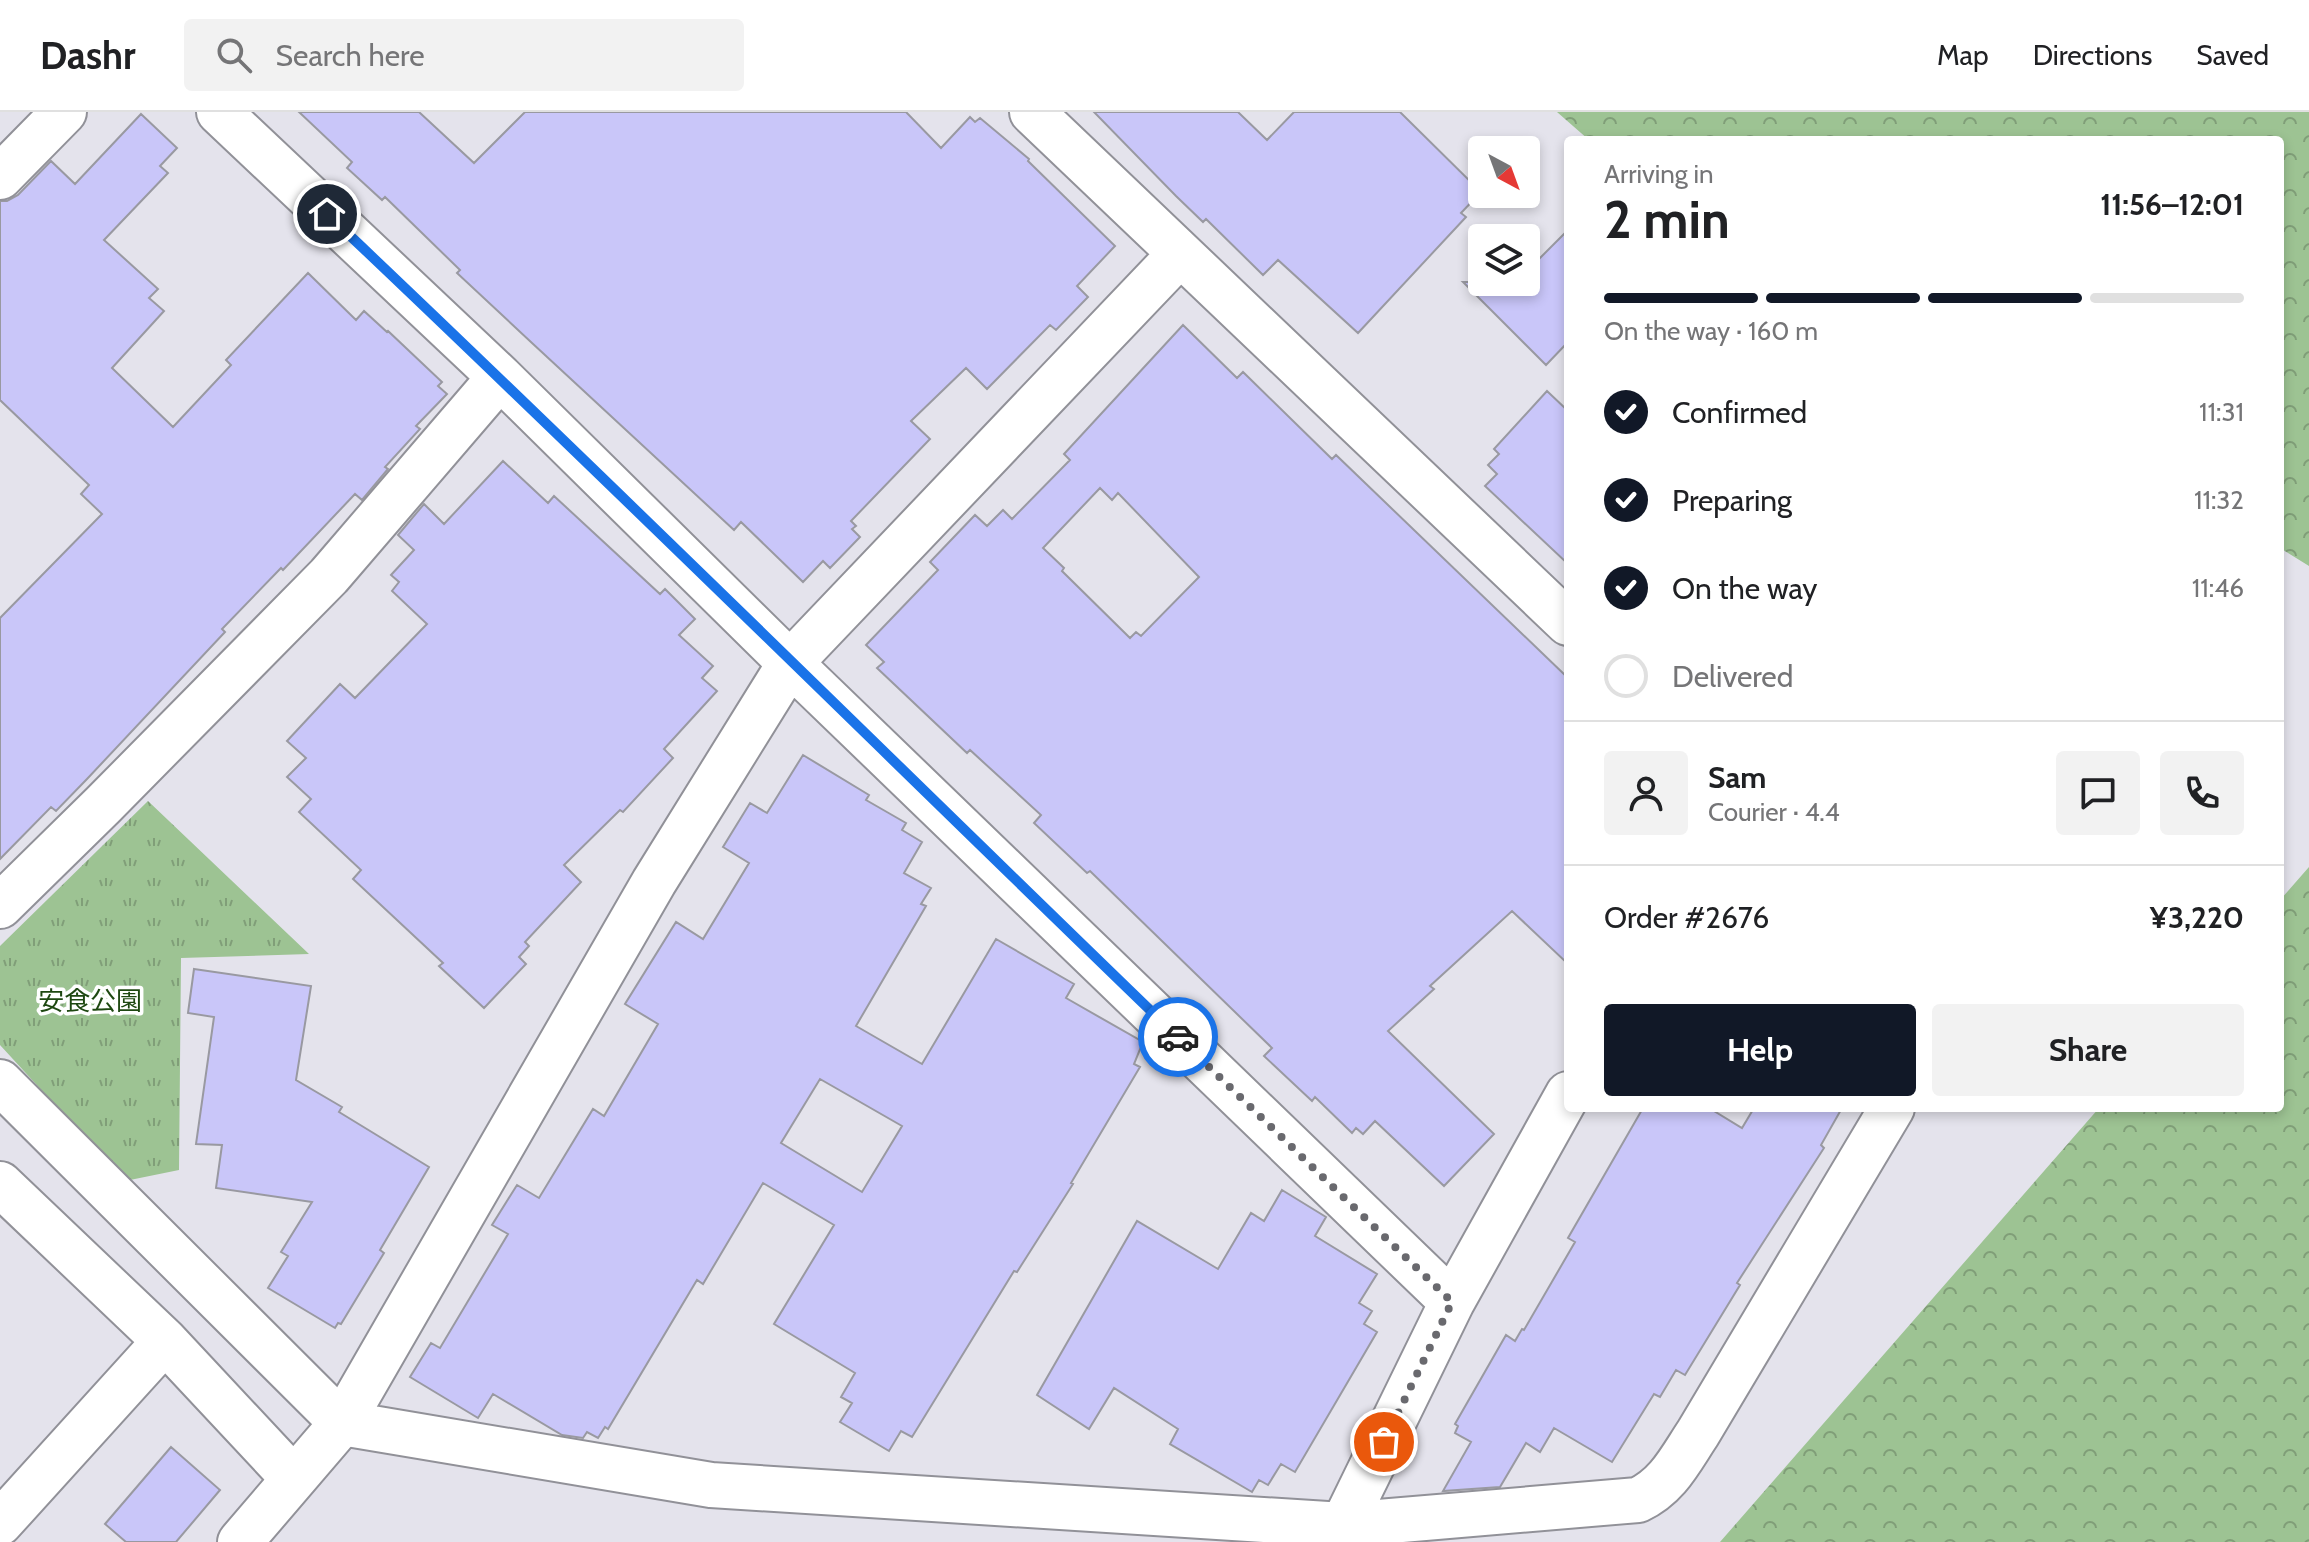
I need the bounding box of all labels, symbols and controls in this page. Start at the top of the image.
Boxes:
search box [184,19,744,91]
text: Dashr [40,32,136,79]
icon: search [212,33,256,77]
text: Search here [276,37,425,74]
text: Map [1937,38,1989,72]
text: Directions [2033,38,2152,72]
text: Saved [2196,38,2269,72]
north arrow [1468,136,1540,208]
map controls [1468,136,1540,296]
text: Arriving in [1604,158,1714,190]
pin [293,180,361,248]
text: 11:56–12:01 [2100,186,2244,223]
text: 2 min [1604,188,1730,251]
icon: home [305,192,349,236]
button: layers [1468,224,1540,296]
text: On the way · 160 m [1604,315,1818,347]
icon: check [1604,390,1648,434]
text: Confirmed [1672,394,1807,431]
text: 11:31 [2199,396,2244,428]
icon: check [1604,478,1648,522]
text: Preparing [1672,482,1792,519]
text: 11:32 [2194,484,2244,516]
icon: check [1604,566,1648,610]
text: On the way [1672,570,1817,607]
text: 11:46 [2192,572,2244,604]
text: Delivered [1672,658,1793,695]
button: person [1604,751,1688,835]
button: chat [2056,751,2140,835]
button: phone [2160,751,2244,835]
text: Sam [1708,759,1766,796]
text: Courier · 4.4 [1708,796,1840,828]
text: Order #2676 [1604,899,1769,936]
text: ¥3,220 [2150,899,2244,936]
park label: 安食公園 [38,985,142,1017]
courier [1138,997,1218,1077]
button: Help [1604,1004,1916,1096]
button: Share [1932,1004,2244,1096]
icon: car [1156,1015,1200,1059]
pin [1350,1408,1418,1476]
icon: bag [1362,1420,1406,1464]

